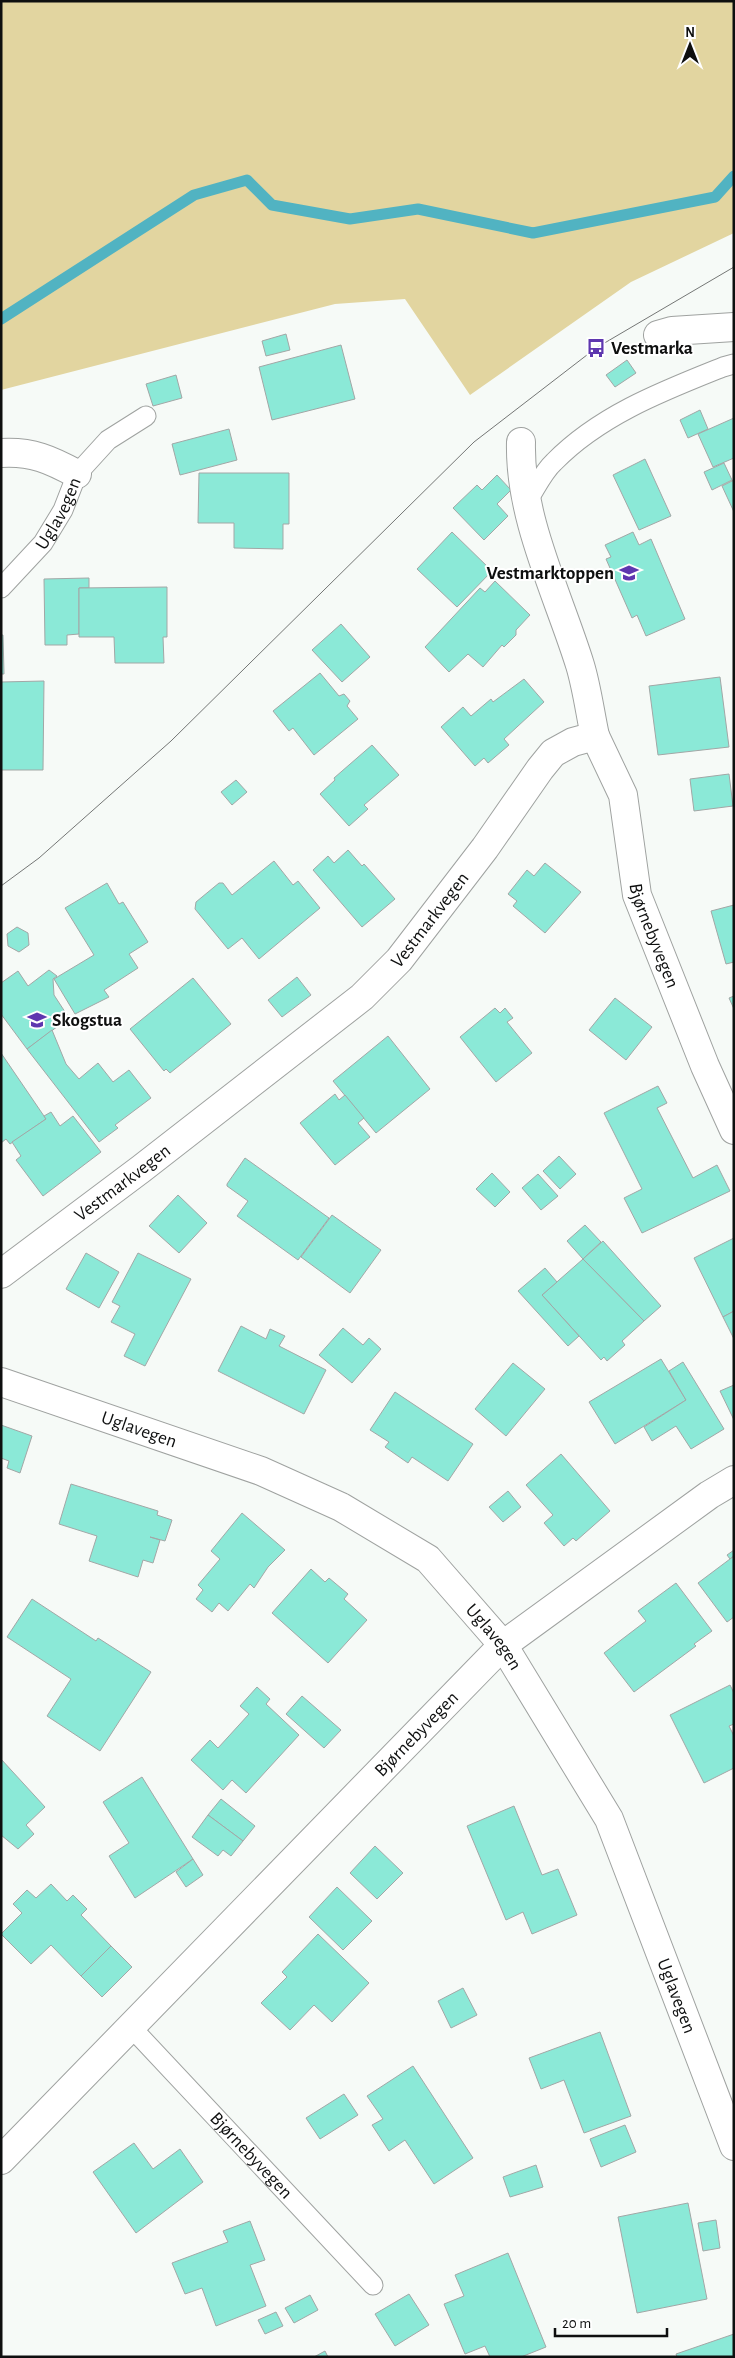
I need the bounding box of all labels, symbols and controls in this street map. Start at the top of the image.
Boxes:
north arrow [665,20,715,70]
text: N [685,26,695,40]
bus stop icon: Vestmarka [585,337,607,359]
place label: Vestmarka [611,339,693,358]
street label: Uglavegen [32,475,84,553]
school or university icon: Vestmarktoppen [618,562,640,584]
place label: Vestmarktoppen [486,564,614,583]
street label: Vestmarkvegen [388,869,472,971]
street label: Bjørnebyvegen [626,882,682,991]
school or university icon: Skogstua [26,1009,48,1031]
place label: Skogstua [52,1011,122,1030]
street label: Vestmarkvegen [71,1140,174,1225]
street label: Uglavegen [99,1408,179,1451]
street label: Uglavegen [462,1600,525,1673]
street label: Bjørnebyvegen [371,1688,462,1780]
street label: Uglavegen [654,1956,699,2036]
street label: Bjørnebyvegen [207,2108,296,2202]
scale bar [555,2306,668,2338]
text: 20 m [562,2316,591,2331]

